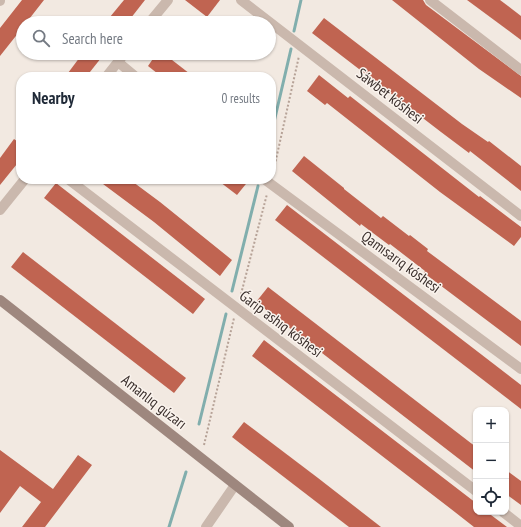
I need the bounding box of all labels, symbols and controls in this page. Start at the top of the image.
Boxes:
search box [16,16,276,60]
icon: search [30,27,52,49]
text: Search here [62,29,123,48]
street label: Sáwbet kóshesi [353,64,428,128]
text: Nearby [32,87,75,109]
text: 0 results [221,90,260,107]
street label: Qamısarıq kóshesi [358,226,445,297]
street label: Ǵarip ashıq kóshesi [236,286,327,361]
street label: Amanlıq gúzarı [118,370,191,433]
map controls [473,407,509,515]
button: + [473,407,509,443]
button: − [473,443,509,479]
button: locate [473,479,509,515]

